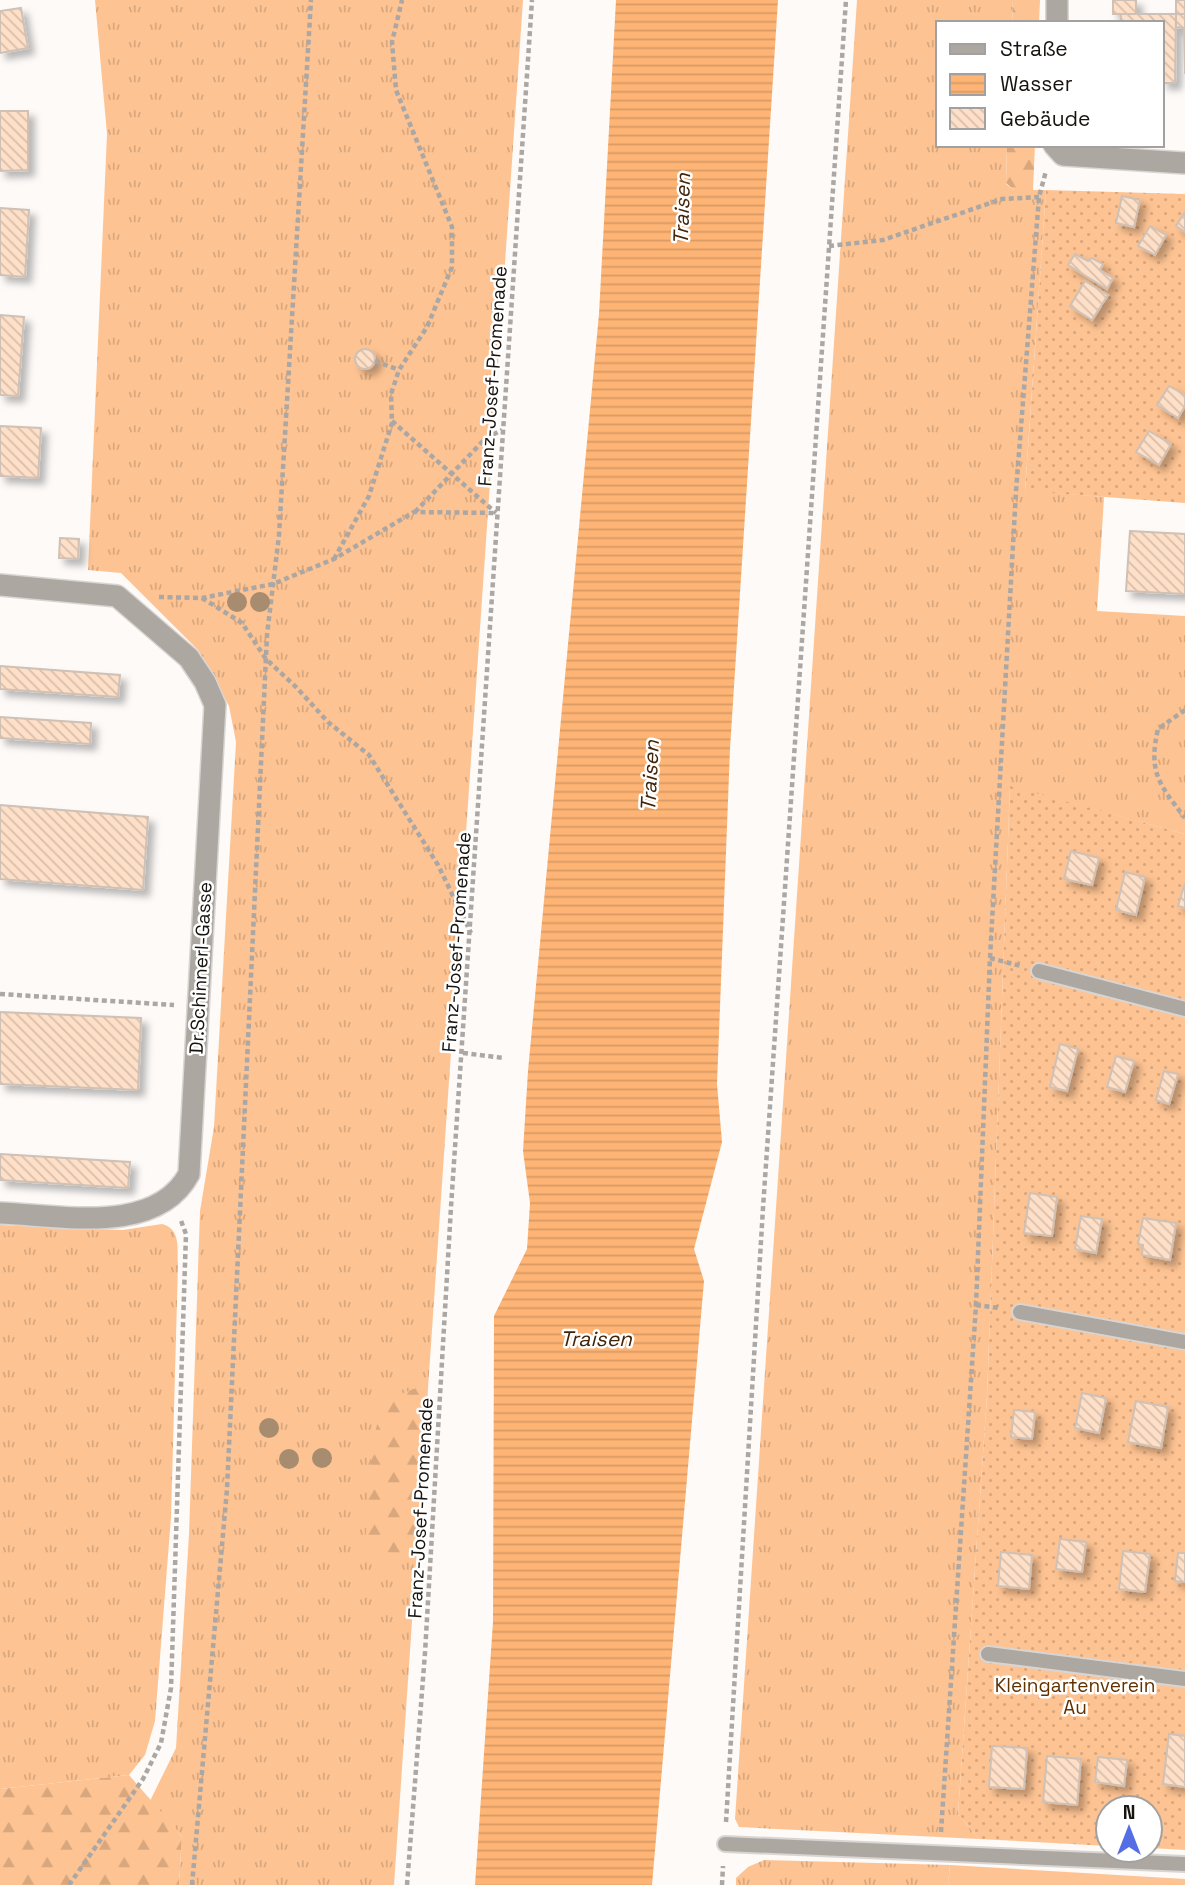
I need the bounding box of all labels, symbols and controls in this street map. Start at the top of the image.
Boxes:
legend [936,21,1164,147]
text: Straße [1000,35,1068,62]
text: Wasser [1000,70,1073,97]
text: Gebäude [1000,105,1090,132]
water label: Traisen [667,171,696,245]
street label: Franz-Josef-Promenade [472,265,513,487]
water label: Traisen [634,738,665,813]
street label: Franz-Josef-Promenade [436,831,477,1053]
street label: Dr.Schinnerl-Gasse [184,881,217,1055]
water label: Traisen [560,1325,633,1352]
street label: Franz-Josef-Promenade [402,1397,439,1619]
park label: Kleingartenverein Au [995,1673,1155,1720]
north arrow [1094,1794,1164,1864]
text: N [1123,1800,1135,1825]

